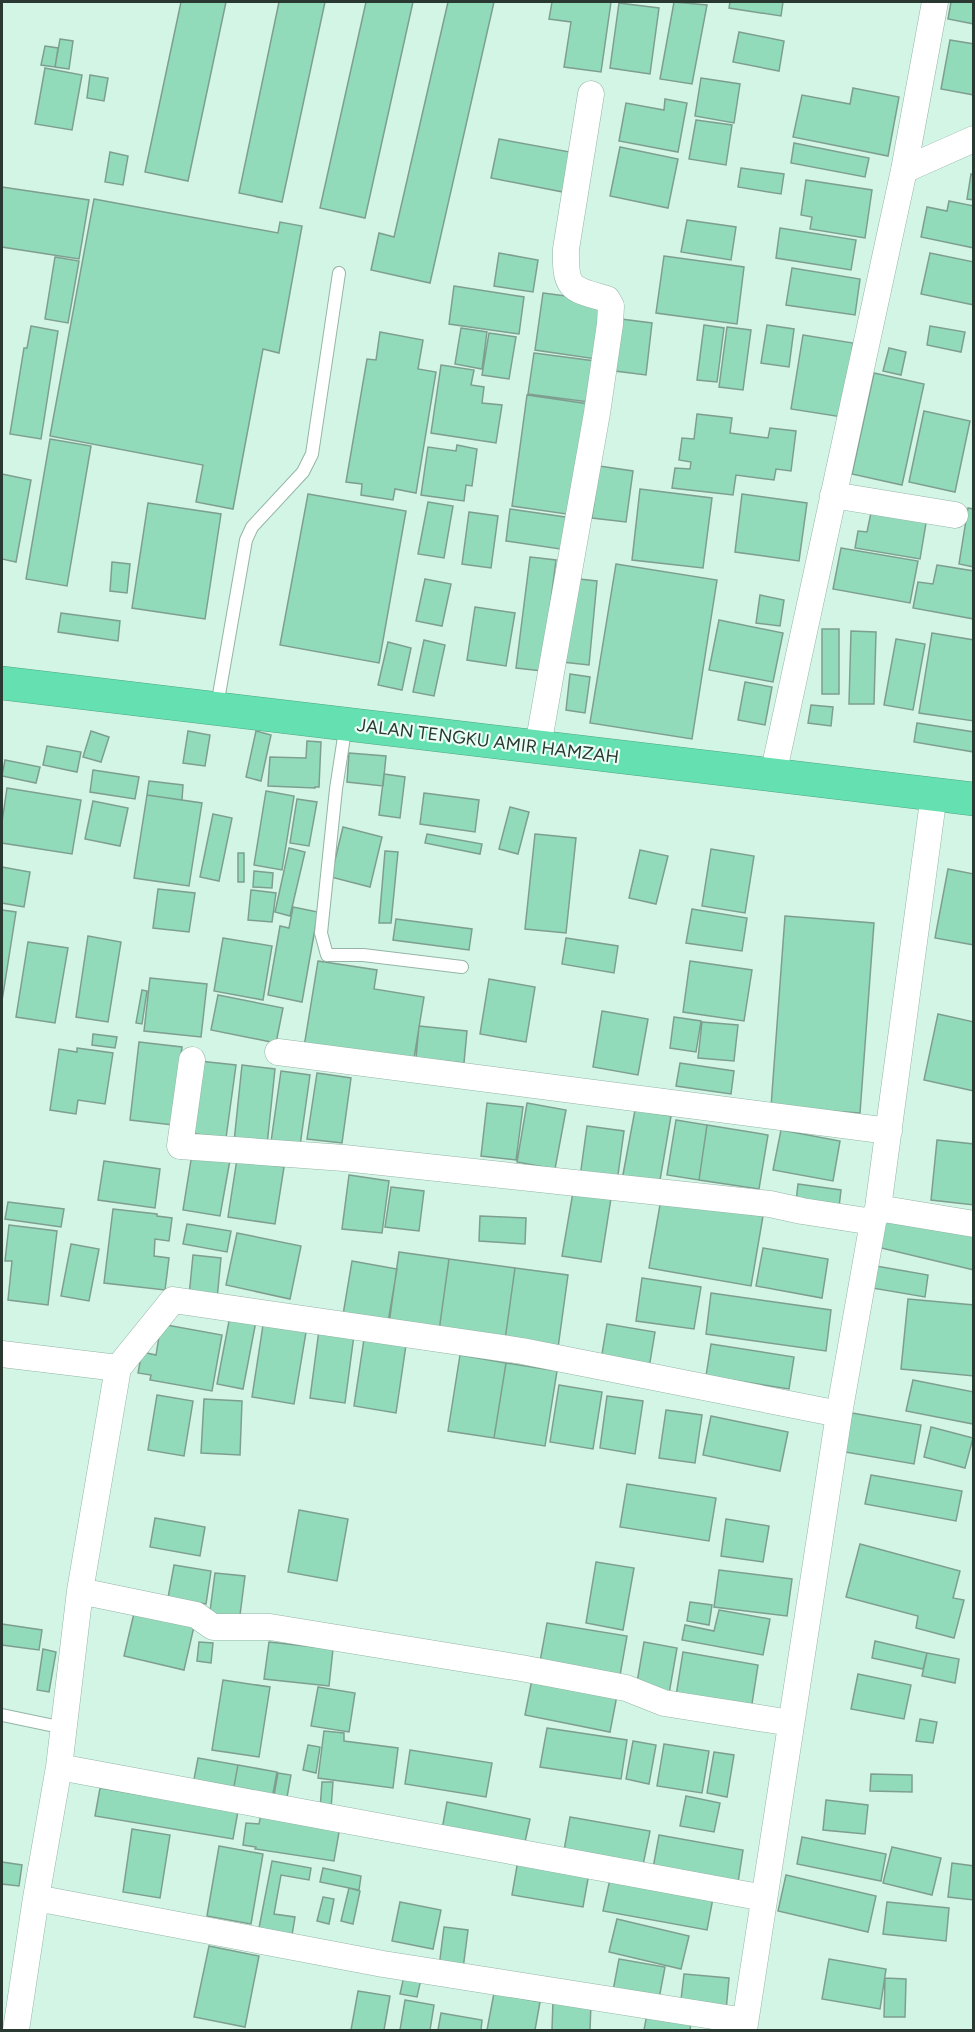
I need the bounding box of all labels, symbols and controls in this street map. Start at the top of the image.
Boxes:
street label: JALAN TENGKU AMIR HAMZAH [356,714,620,768]

